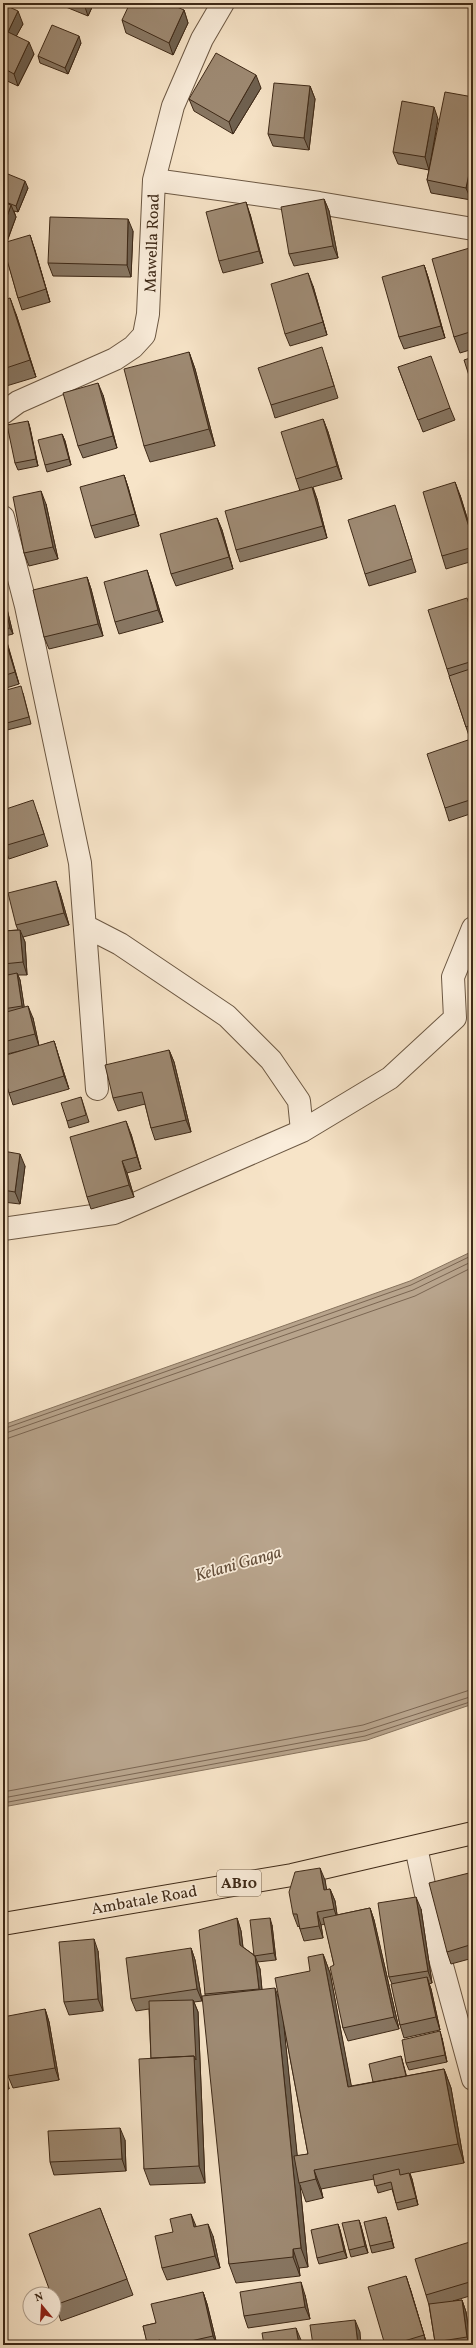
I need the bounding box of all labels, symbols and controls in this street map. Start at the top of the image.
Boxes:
street label: Mawella Road [140,193,166,293]
water label: Kelani Ganga [192,1541,285,1588]
road number: AB10 [217,1870,261,1896]
street label: Ambatale Road [90,1881,199,1921]
north arrow [22,2286,62,2326]
text: N [33,2290,45,2306]

